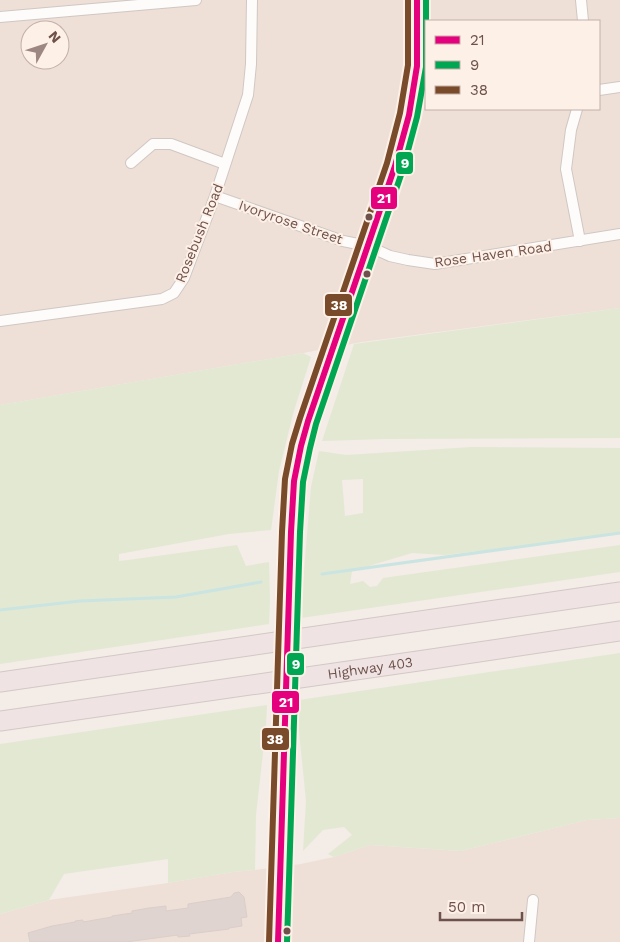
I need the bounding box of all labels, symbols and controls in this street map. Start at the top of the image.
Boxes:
north arrow [20,20,70,70]
legend [425,20,600,110]
text: N [45,28,64,46]
text: 21 [470,31,485,49]
text: 9 [470,56,479,74]
text: 38 [470,81,488,99]
line badge: 9 [395,151,414,175]
text: 9 [401,155,409,171]
street label: Rosebush Road [172,181,226,285]
line badge: 21 [370,186,398,210]
text: 21 [377,190,391,206]
street label: Ivoryrose Street [237,197,345,247]
unlabelled marker [364,212,374,222]
street label: Rose Haven Road [433,238,553,270]
unlabelled marker [362,269,372,279]
line badge: 38 [324,293,353,317]
text: 38 [330,297,348,313]
line badge: 9 [286,652,305,676]
street label: Highway 403 [327,654,414,682]
text: 9 [292,656,300,672]
line badge: 21 [271,690,300,714]
text: 21 [279,694,293,710]
line badge: 38 [261,727,290,751]
text: 38 [266,731,284,747]
scale bar [440,890,522,922]
text: 50 m [448,898,485,916]
unlabelled marker [282,926,292,936]

